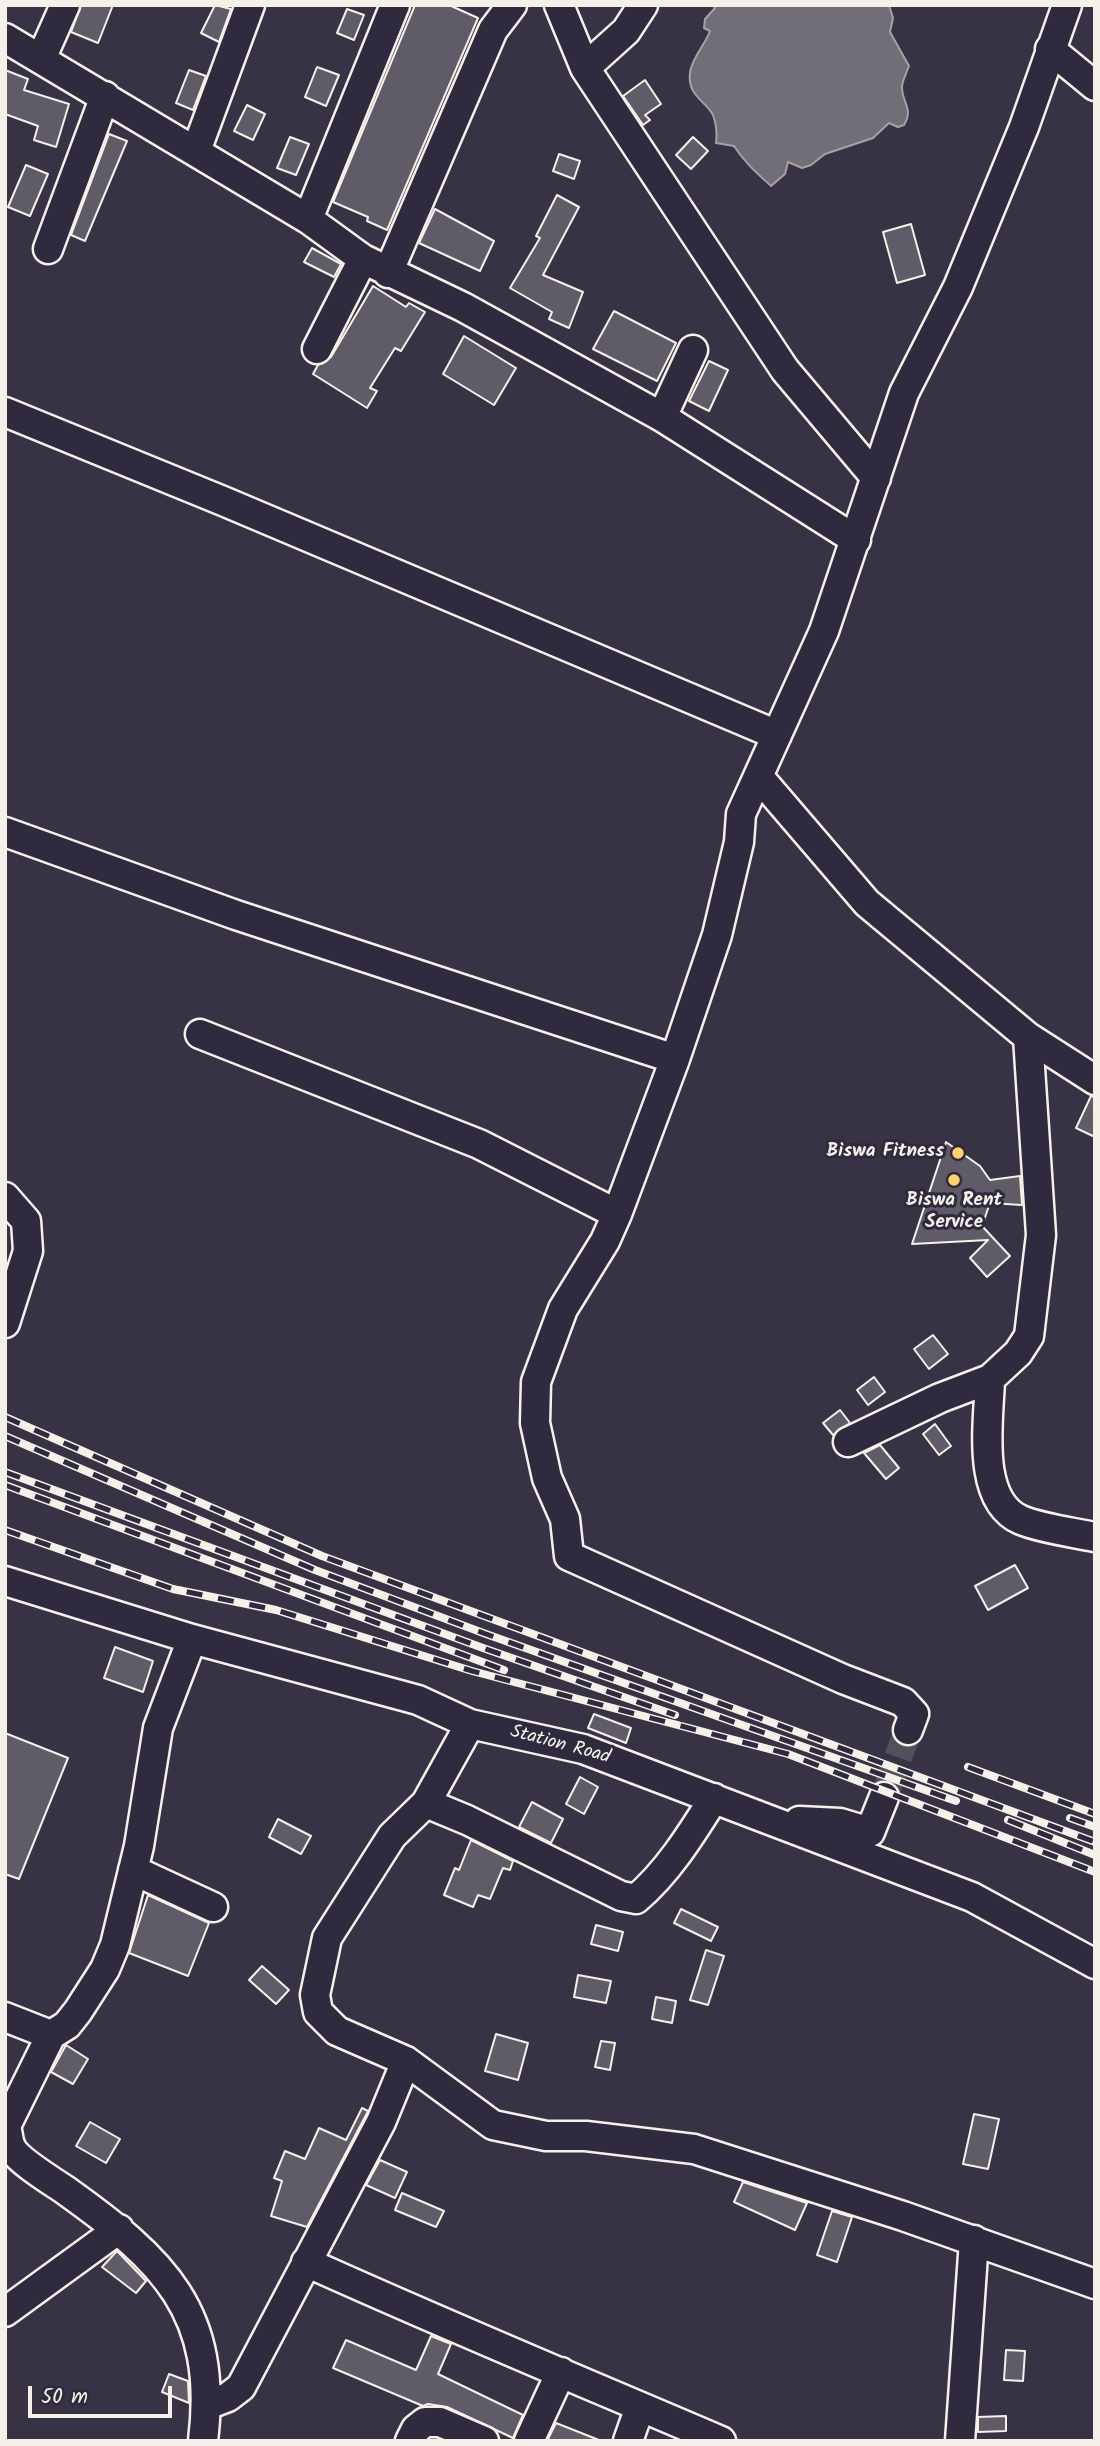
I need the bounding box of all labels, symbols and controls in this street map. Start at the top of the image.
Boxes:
place label: Biswa Fitness [826,1142,944,1164]
marker: Biswa Fitness [950,1145,966,1161]
marker: Biswa Rent Service [946,1172,962,1188]
place label: Biswa Rent Service [906,1191,1002,1235]
street label: Station Road [507,1722,613,1770]
scale bar [32,2372,175,2416]
text: 50 m [41,2381,88,2414]

